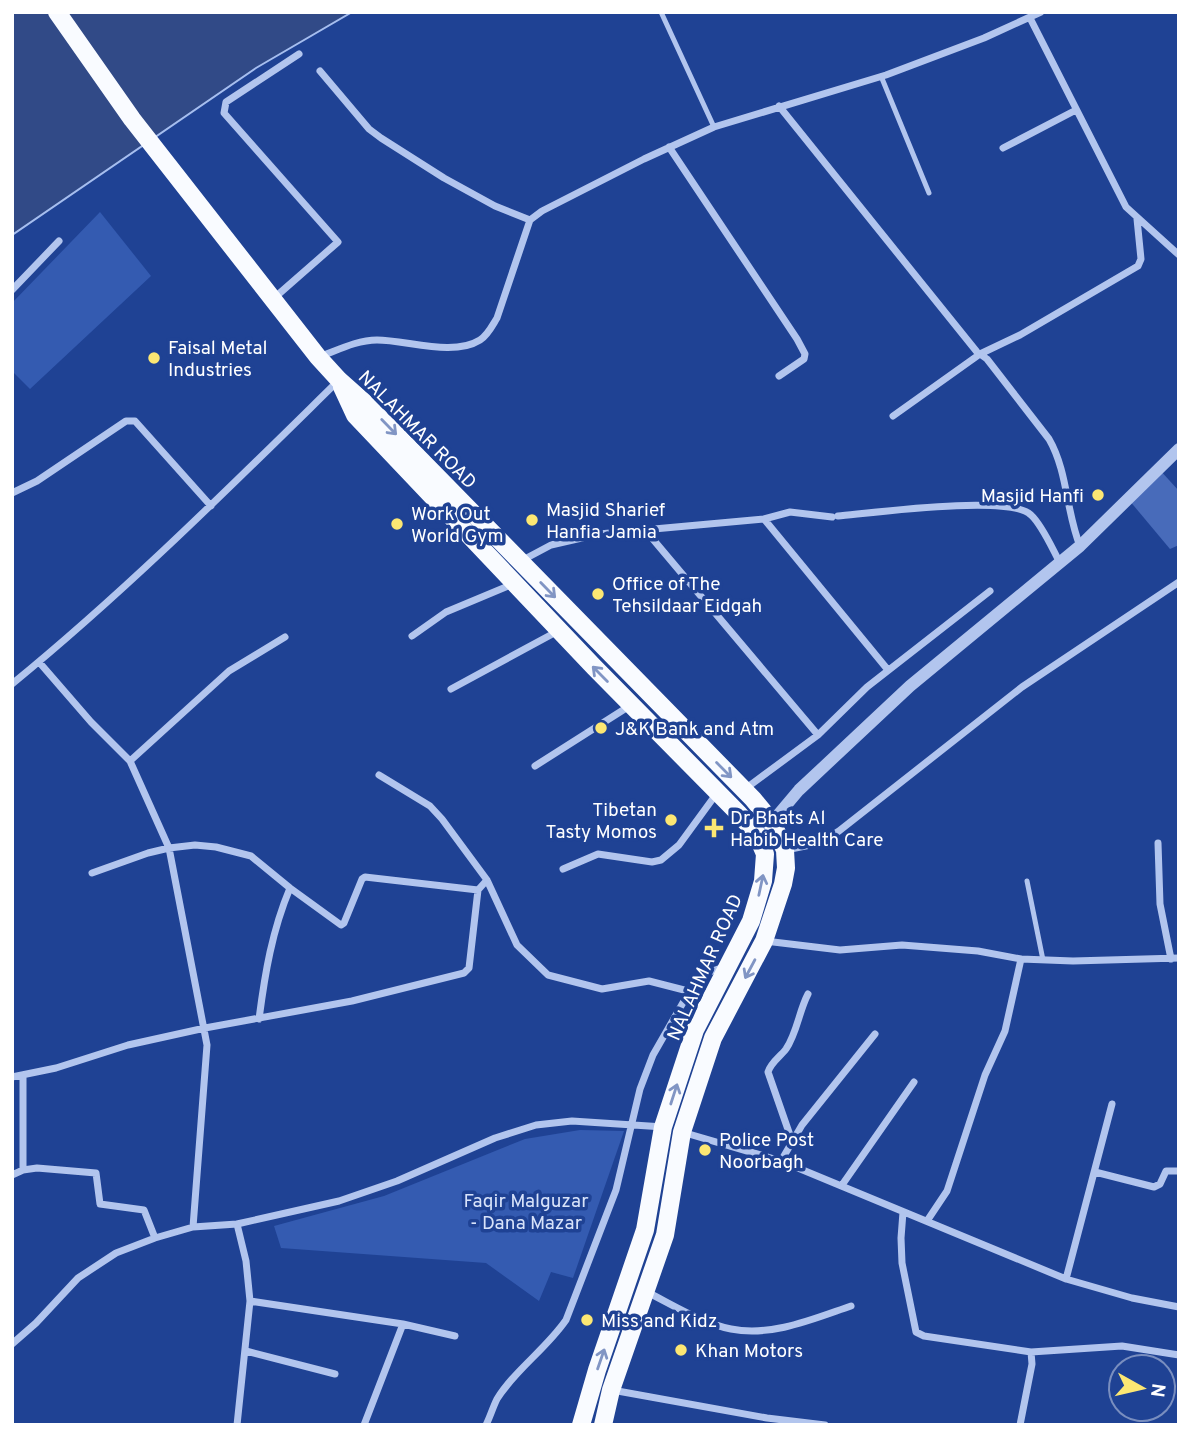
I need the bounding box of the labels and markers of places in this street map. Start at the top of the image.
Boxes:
place label: Faisal Metal Industries [168,337,267,383]
marker: Faisal Metal Industries [146,350,162,366]
place label: Masjid Hanfi [981,485,1084,509]
marker: Masjid Hanfi [1090,487,1106,503]
place label: Masjid Sharief Hanfia Jamia [546,499,666,545]
place label: Work Out World Gym [411,503,504,549]
marker: Masjid Sharief Hanfia Jamia [524,512,540,528]
marker: Work Out World Gym [389,516,405,532]
place label: Office of The Tehsildaar Eidgah [612,573,762,619]
marker: Office of The Tehsildaar Eidgah [590,586,606,602]
place label: J&K Bank and Atm [615,718,774,742]
marker: J&K Bank and Atm [593,720,609,736]
place label: Tibetan Tasty Momos [546,799,657,845]
place label: Dr Bhats Al Habib Health Care [730,807,883,853]
marker: Tibetan Tasty Momos [663,812,679,828]
marker: Dr Bhats Al Habib Health Care [704,818,724,838]
place label: Police Post Noorbagh [719,1129,814,1175]
marker: Police Post Noorbagh [697,1142,713,1158]
place label: Miss and Kidz [601,1310,717,1334]
marker: Miss and Kidz [579,1312,595,1328]
place label: Khan Motors [695,1340,803,1364]
marker: Khan Motors [673,1342,689,1358]

